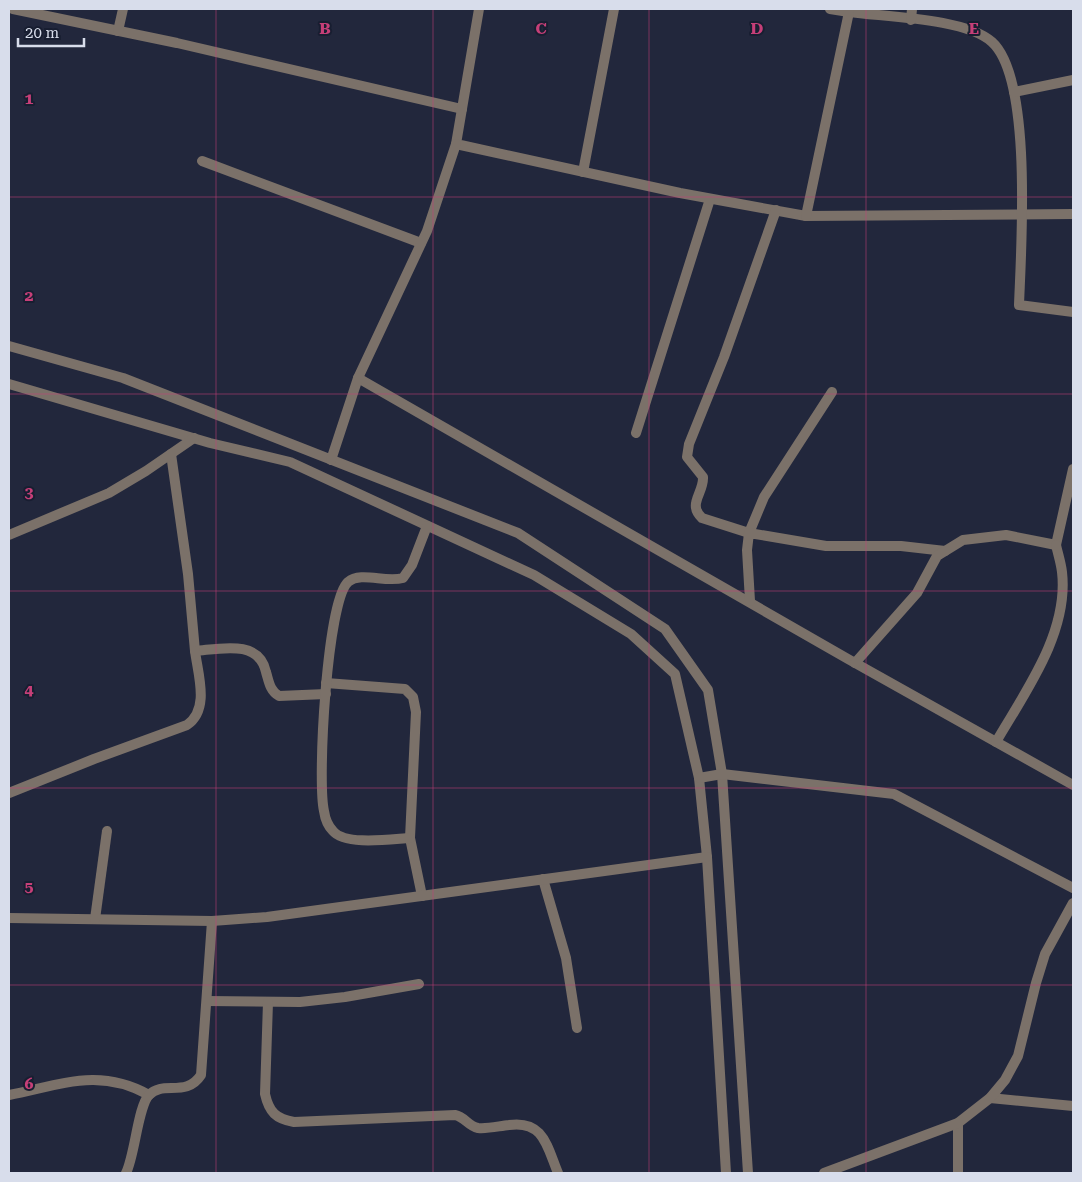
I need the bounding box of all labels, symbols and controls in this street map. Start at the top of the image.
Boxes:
scale bar [18,15,84,47]
text: B [319,19,331,38]
text: C [535,19,547,38]
text: D [751,19,764,38]
text: E [969,19,979,38]
text: 20 m [25,24,60,42]
text: 1 [25,89,34,108]
text: 2 [25,286,34,305]
text: 3 [25,483,34,502]
text: 4 [25,680,34,699]
text: 5 [25,877,34,896]
text: 6 [25,1074,34,1093]

